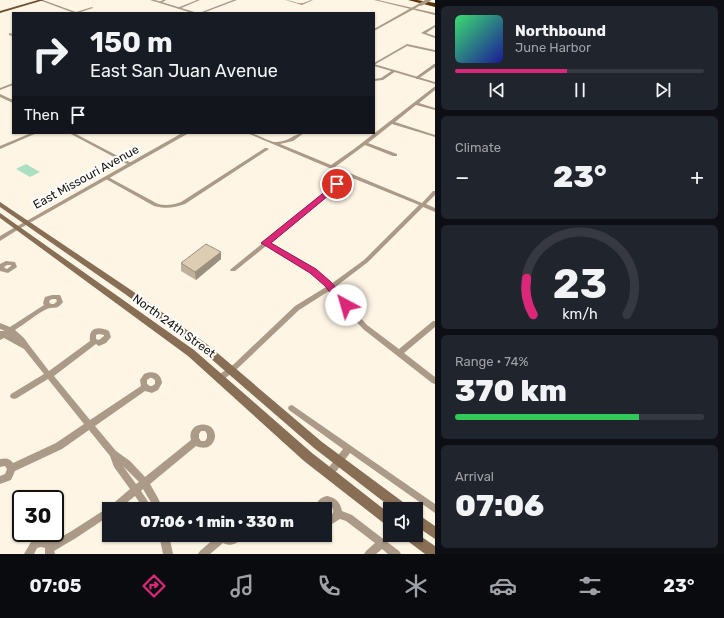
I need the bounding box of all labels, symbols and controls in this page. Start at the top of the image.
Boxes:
text: Northbound [515,22,606,40]
text: 150 m [90,26,173,59]
icon: right [24,28,76,80]
text: June Harbor [515,40,591,55]
text: East San Juan Avenue [90,60,278,82]
icon: previous [486,79,508,101]
icon: pause [569,79,591,101]
icon: next [652,79,674,101]
icon: arrive [67,104,89,126]
text: Then [24,106,59,124]
text: Climate [455,140,501,155]
street label: East Missouri Avenue [31,142,141,212]
text: 23° [553,159,607,195]
text: − [455,164,469,191]
text: + [690,164,704,191]
pin [320,167,354,201]
icon: arrive [326,173,348,195]
text: 23 [552,259,607,308]
position arrow [325,284,367,326]
street label: North 24th Street [130,291,218,361]
text: km/h [562,306,597,323]
text: Range · 74% [455,354,528,369]
text: 370 km [455,373,567,409]
text: Arrival [455,469,494,484]
text: 07:06 [455,488,544,524]
speed limit sign: 30 [12,490,64,542]
map controls [383,502,423,542]
button: sound [383,502,423,542]
text: 07:06 · 1 min · 330 m [140,513,294,531]
icon: directions [140,572,168,600]
icon: music [228,572,256,600]
icon: phone [315,572,343,600]
icon: climate [402,572,430,600]
icon: car [489,572,517,600]
icon: filters [576,572,604,600]
text: 07:05 [30,575,81,597]
text: 23° [663,575,694,597]

